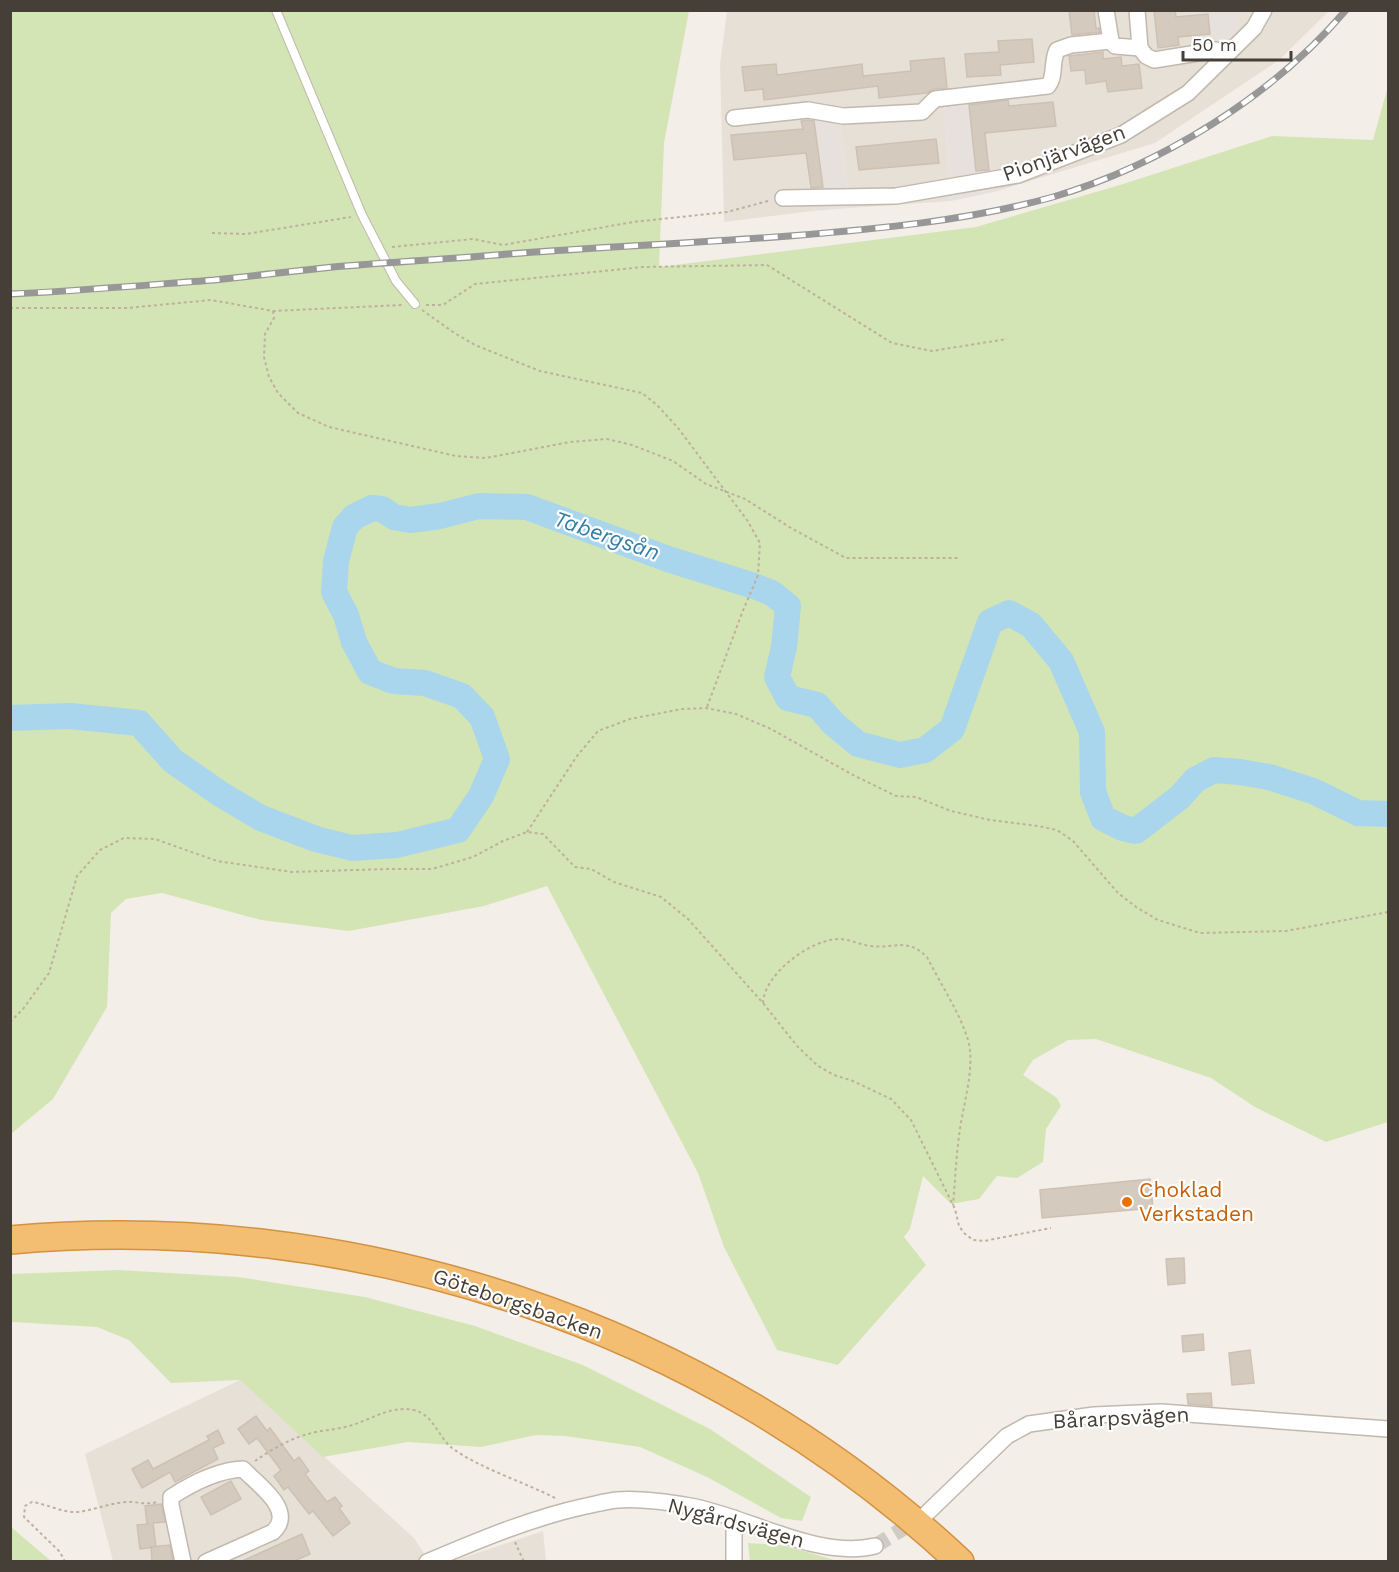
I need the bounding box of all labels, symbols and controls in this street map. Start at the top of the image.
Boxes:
scale bar [1183,24,1291,62]
text: 50 m [1192,34,1237,55]
street label: Pionjärvägen [999,119,1129,186]
water label: Tabergsån [551,506,663,565]
place label: Choklad Verkstaden [1139,1177,1254,1226]
marker: Choklad Verkstaden [1120,1195,1134,1209]
street label: Göteborgsbacken [430,1263,606,1344]
street label: Bårarpsvägen [1052,1401,1190,1434]
street label: Nygårdsvägen [665,1492,807,1553]

